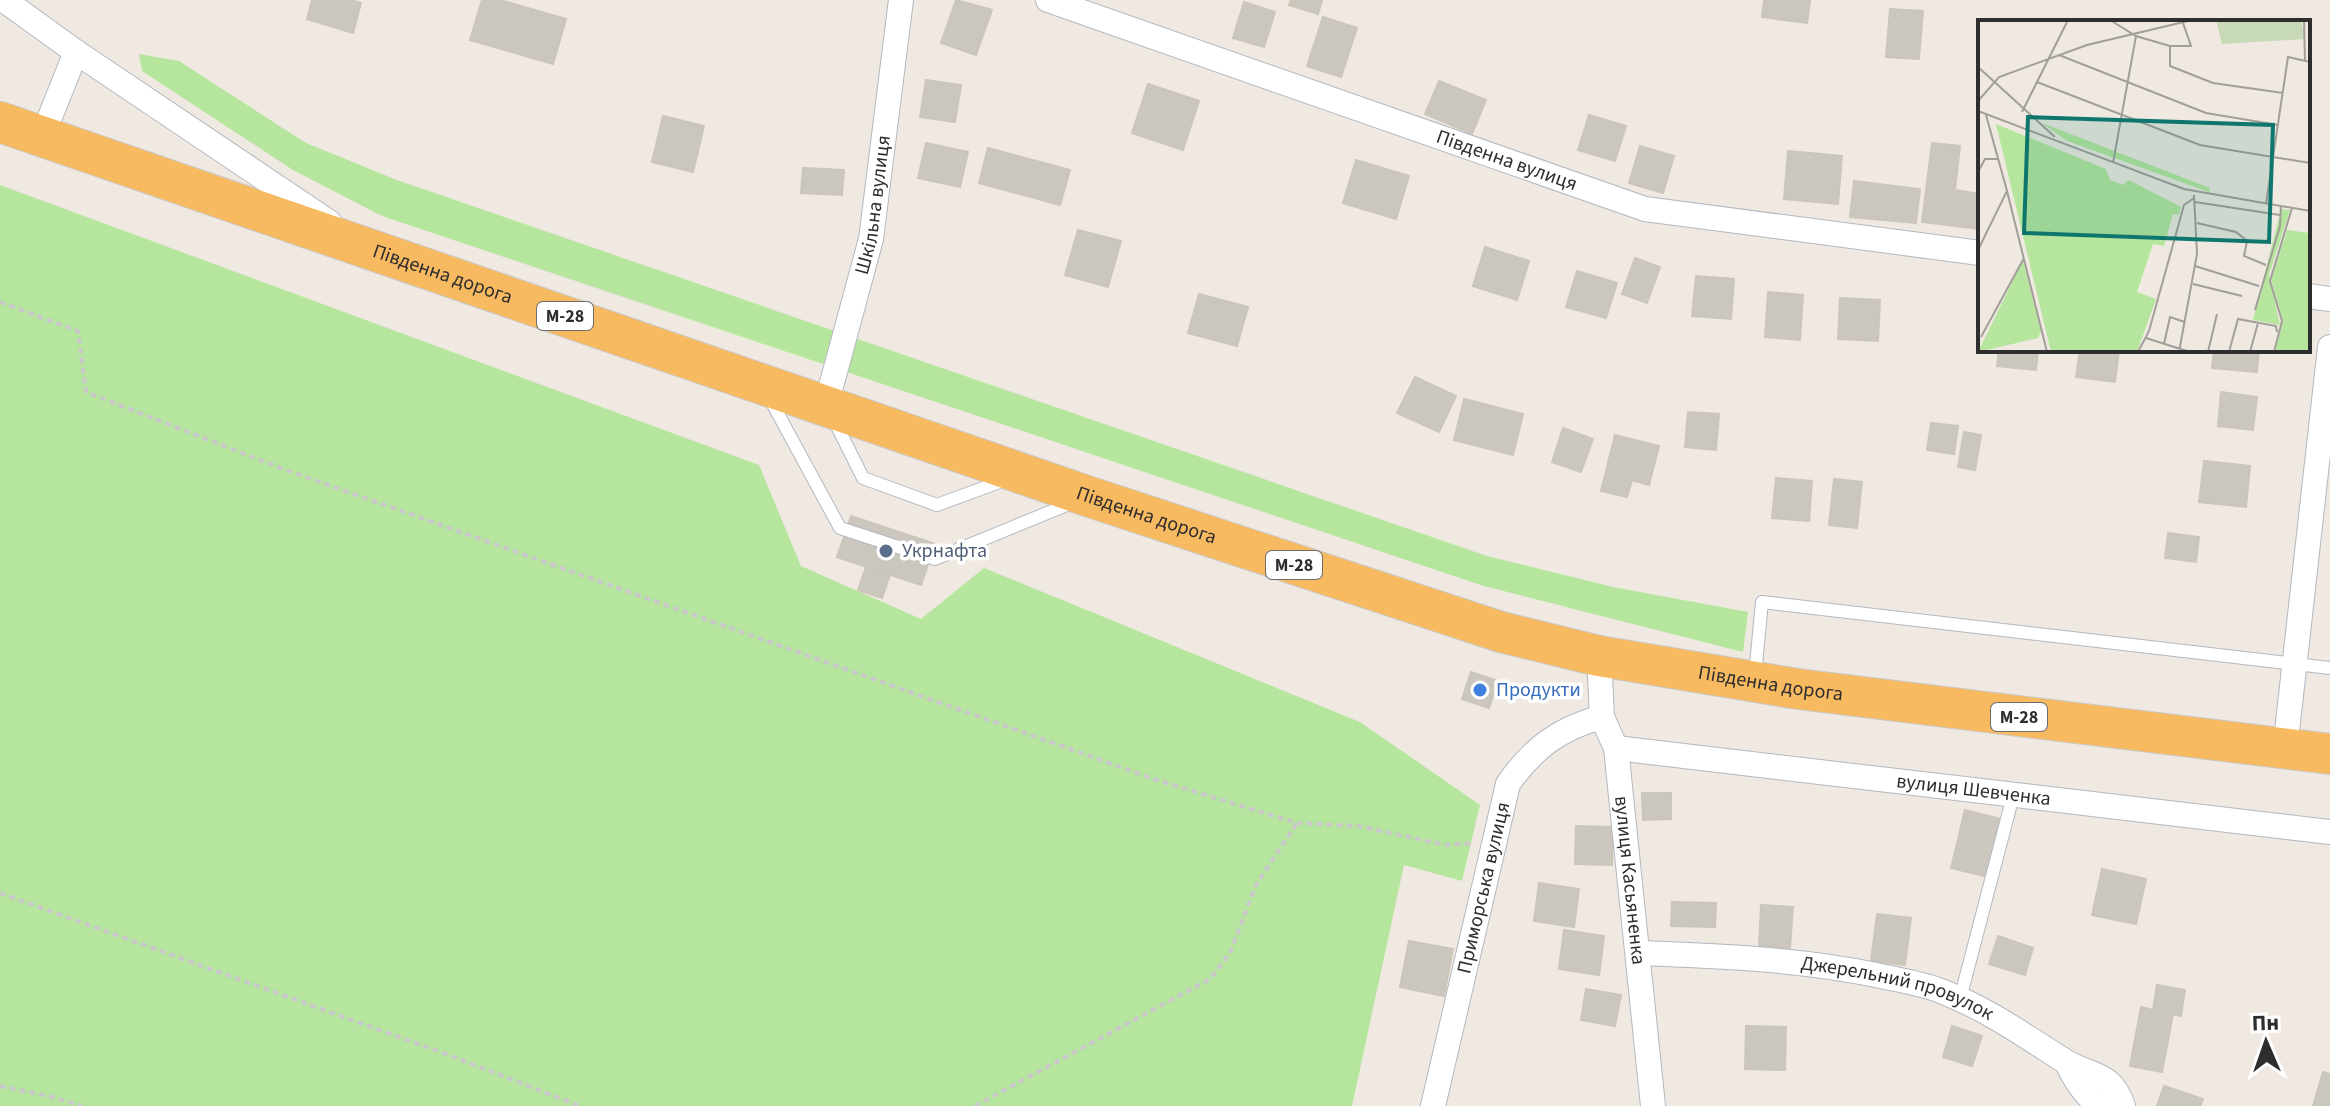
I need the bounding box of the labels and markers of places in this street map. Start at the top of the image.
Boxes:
place label: Укрнафта [902,537,987,565]
marker: Укрнафта [877,542,895,560]
place label: Продукти [1496,676,1581,704]
marker: Продукти [1471,681,1489,699]

